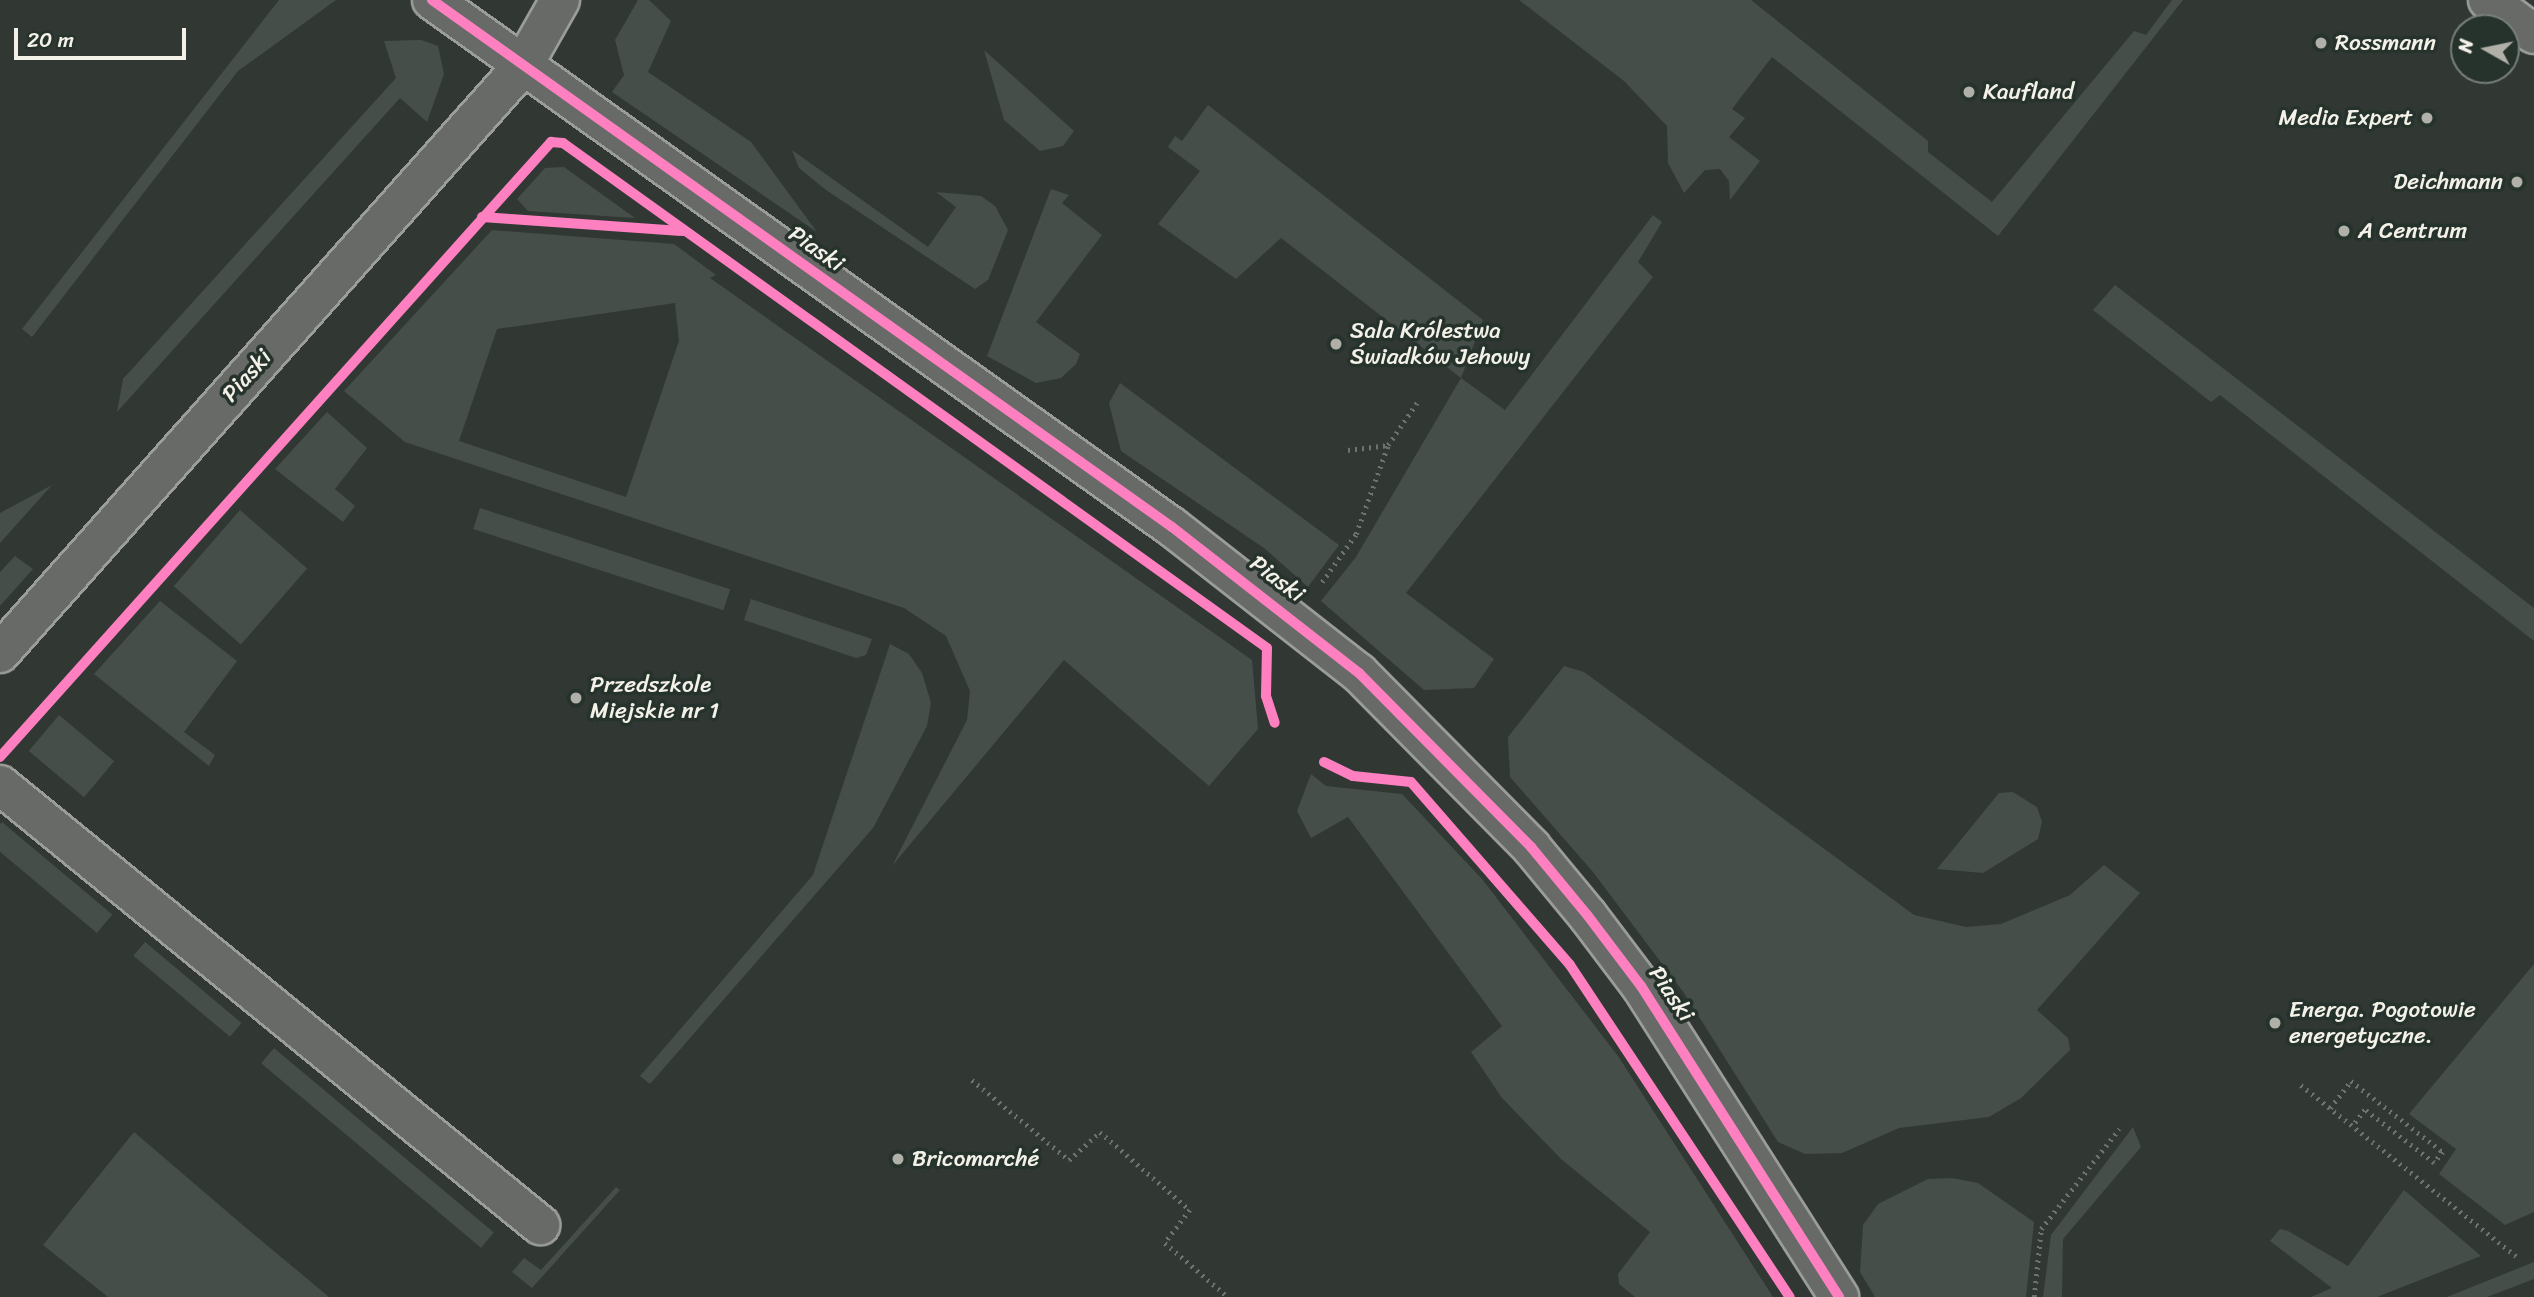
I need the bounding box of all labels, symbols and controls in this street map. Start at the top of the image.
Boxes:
scale bar [18,14,189,58]
north arrow [2450,14,2520,84]
text: 20 m [27,21,74,59]
place label: Rossmann [2335,29,2436,57]
marker: Rossmann [2313,35,2329,51]
text: N [2448,37,2483,55]
place label: Kaufland [1983,78,2074,106]
marker: Kaufland [1961,84,1977,100]
place label: Media Expert [2278,104,2413,132]
marker: Media Expert [2419,110,2435,126]
place label: Deichmann [2394,168,2503,196]
marker: Deichmann [2509,174,2525,190]
place label: A Centrum [2358,217,2467,245]
street label: Piaski [783,220,849,278]
marker: A Centrum [2336,223,2352,239]
place label: Sala Królestwa Świadków Jehowy [1350,317,1530,371]
marker: Sala Królestwa Świadków Jehowy [1328,336,1344,352]
street label: Piaski [216,344,278,408]
street label: Piaski [1244,550,1310,608]
place label: Przedszkole Miejskie nr 1 [590,671,719,725]
marker: Przedszkole Miejskie nr 1 [568,690,584,706]
street label: Piaski [1643,961,1699,1027]
place label: Energa. Pogotowie energetyczne. [2289,996,2476,1050]
marker: Energa. Pogotowie energetyczne. [2267,1015,2283,1031]
place label: Bricomarché [912,1145,1039,1173]
marker: Bricomarché [890,1151,906,1167]

